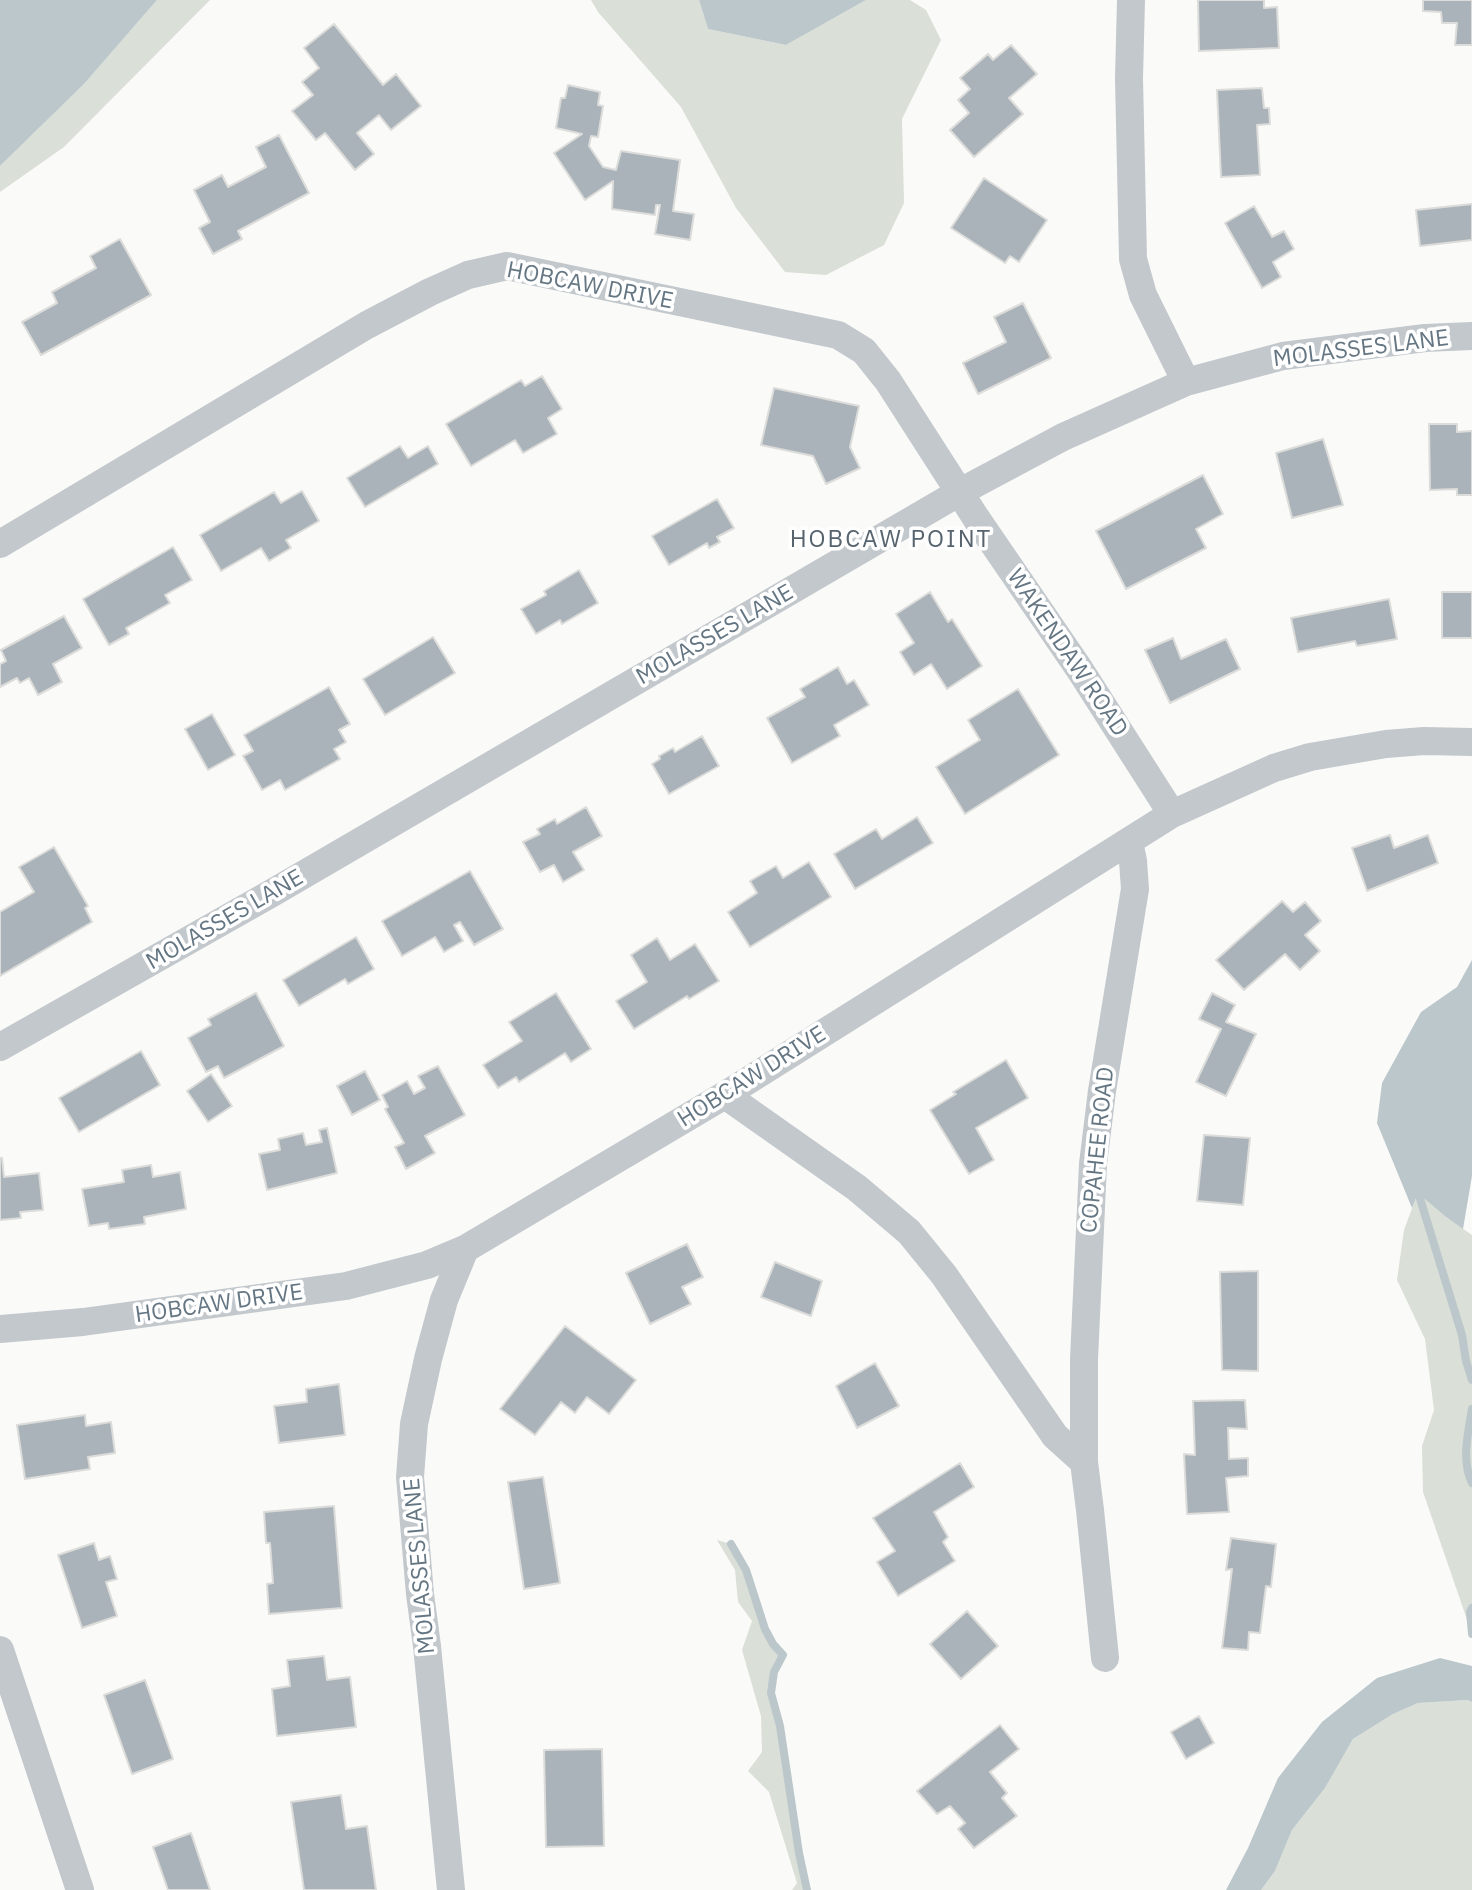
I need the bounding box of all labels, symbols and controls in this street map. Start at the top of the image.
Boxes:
street label: HOBCAW DRIVE [504,256,676,316]
street label: MOLASSES LANE [1272,325,1450,373]
district label: HOBCAW POINT [791,526,991,554]
street label: WAKENDAW ROAD [1001,564,1133,742]
street label: MOLASSES LANE [632,579,798,691]
street label: MOLASSES LANE [142,864,308,976]
street label: HOBCAW DRIVE [673,1020,831,1134]
street label: COPAHEE ROAD [1076,1066,1120,1234]
street label: HOBCAW DRIVE [133,1279,305,1329]
street label: MOLASSES LANE [399,1477,441,1655]

